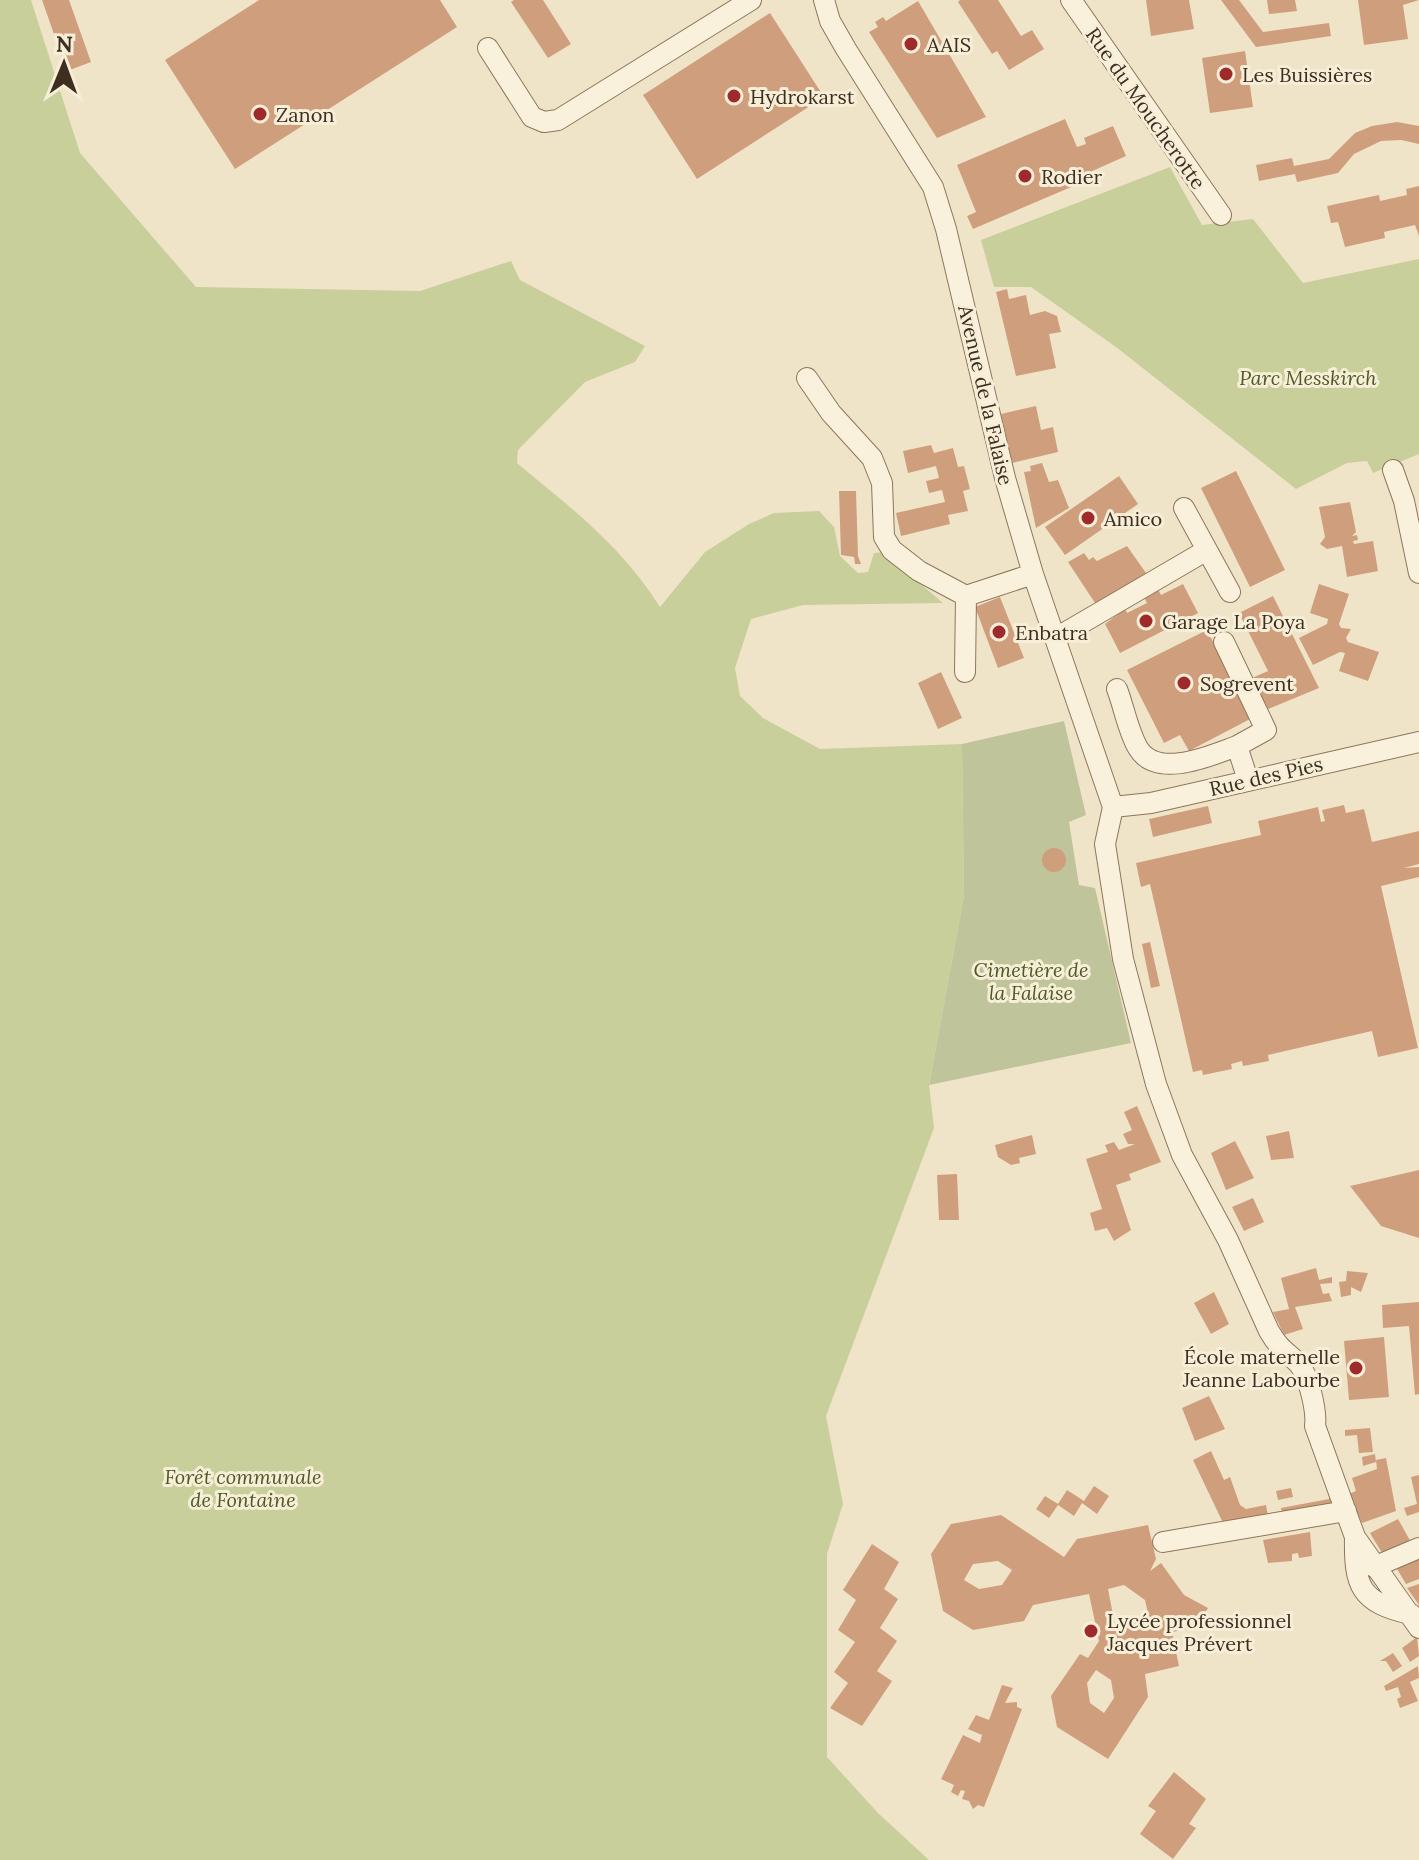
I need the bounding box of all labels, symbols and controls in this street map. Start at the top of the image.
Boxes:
street label: Rue du Moucherotte [1081,22,1211,194]
north arrow [24,24,104,104]
text: N [56,30,73,58]
place label: AAIS [926,32,971,57]
marker: AAIS [902,35,920,53]
place label: Les Buissières [1242,62,1372,87]
marker: Les Buissières [1217,65,1235,83]
place label: Hydrokarst [750,84,855,109]
marker: Hydrokarst [725,87,743,105]
place label: Zanon [276,102,335,127]
marker: Zanon [251,105,269,123]
place label: Rodier [1041,164,1103,189]
marker: Rodier [1016,167,1034,185]
street label: Avenue de la Falaise [953,301,1019,488]
park label: Parc Messkirch [1239,365,1377,390]
place label: Amico [1103,506,1162,531]
marker: Amico [1079,509,1097,527]
place label: Garage La Poya [1162,609,1305,634]
marker: Garage La Poya [1137,612,1155,630]
place label: Enbatra [1015,620,1088,645]
marker: Enbatra [990,623,1008,641]
place label: Sogrevent [1200,671,1294,696]
marker: Sogrevent [1175,674,1193,692]
street label: Rue des Pies [1207,751,1325,801]
park label: Cimetière de la Falaise [974,957,1088,1005]
place label: École maternelle Jeanne Labourbe [1182,1344,1340,1392]
marker: École maternelle Jeanne Labourbe [1347,1359,1365,1377]
park label: Forêt communale de Fontaine [165,1464,321,1512]
place label: Lycée professionnel Jacques Prévert [1106,1608,1292,1656]
marker: Lycée professionnel Jacques Prévert [1082,1622,1100,1640]

